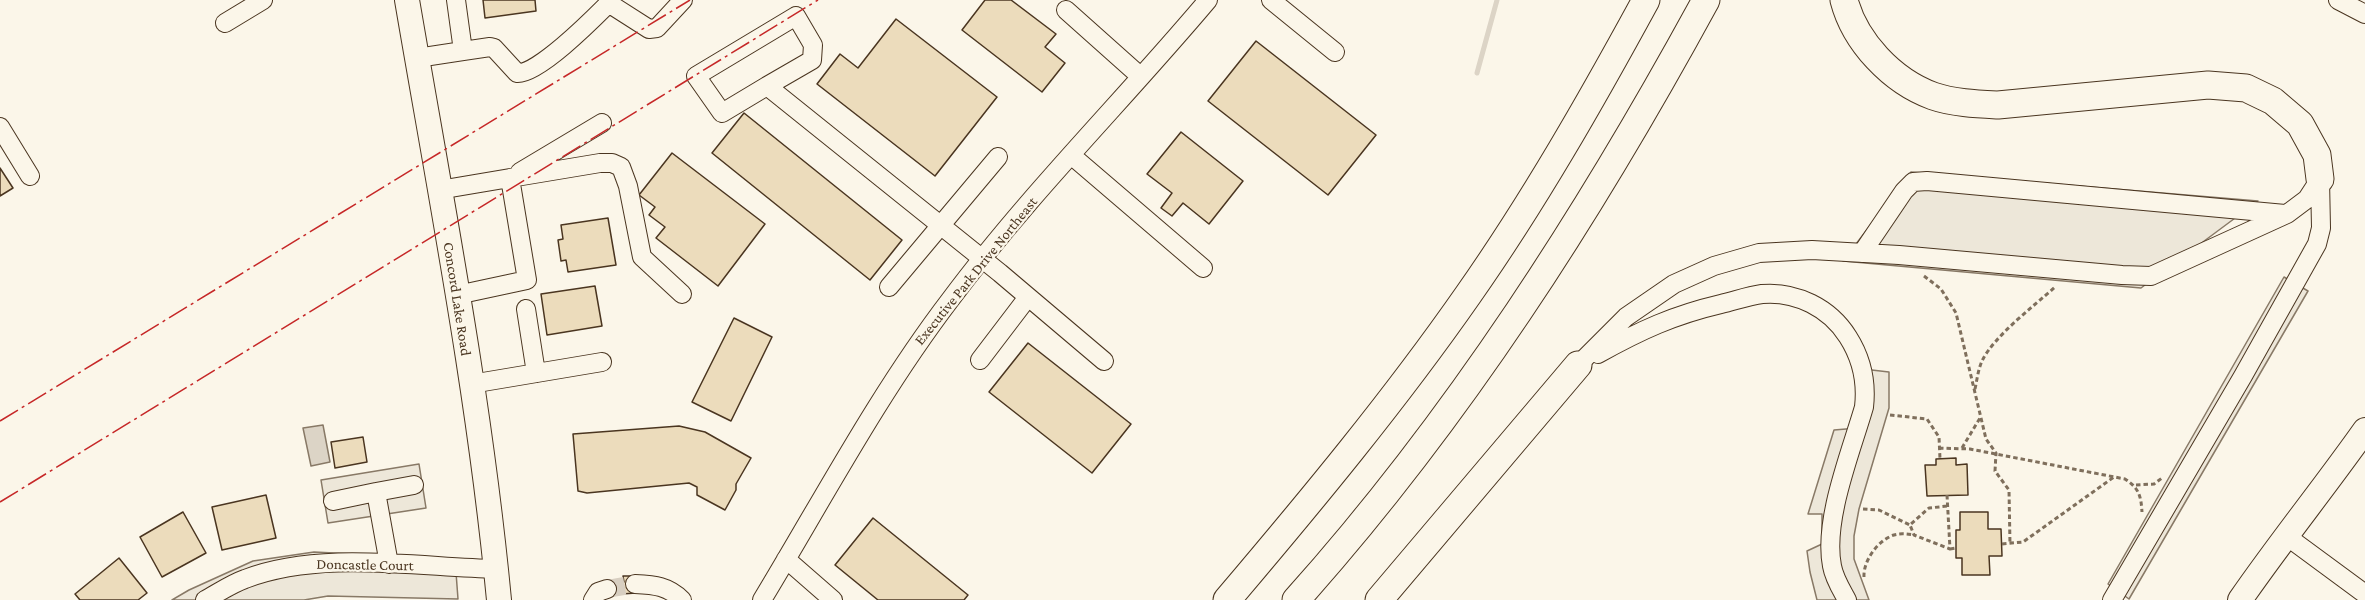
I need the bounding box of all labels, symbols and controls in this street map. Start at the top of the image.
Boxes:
street label: Executive Park Drive Northeast [911,193,1041,349]
street label: Concord Lake Road [439,241,475,357]
street label: Doncastle Court [316,555,414,575]

